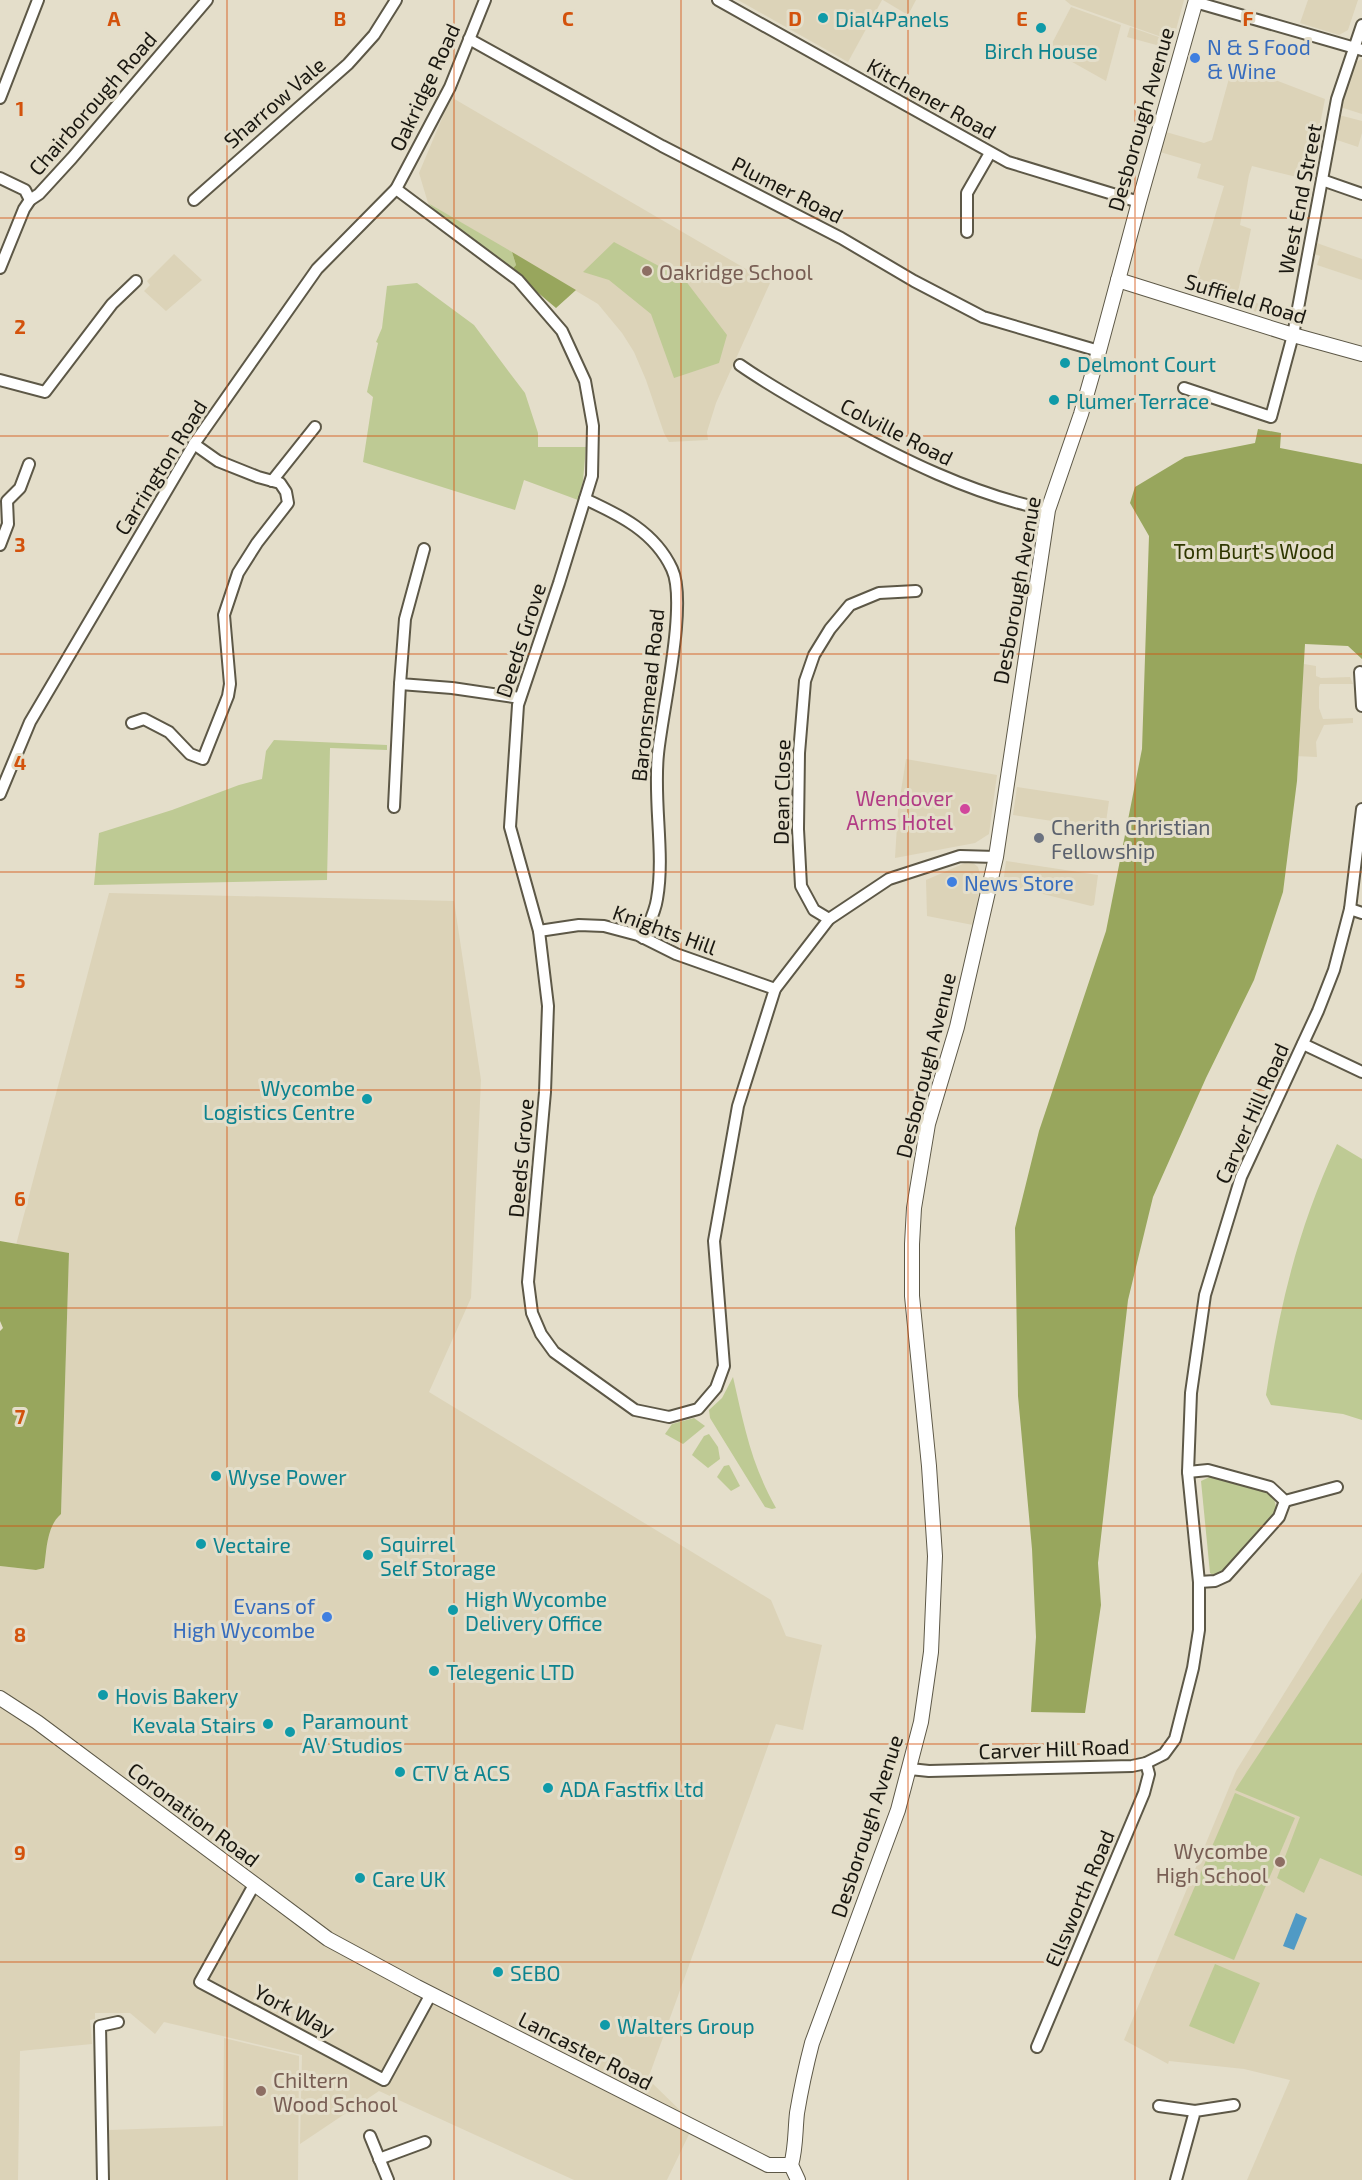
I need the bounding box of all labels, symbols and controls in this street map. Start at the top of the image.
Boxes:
text: A [107,6,121,30]
text: B [334,6,346,30]
text: C [562,6,574,30]
text: D [788,6,802,30]
place label: Dial4Panels [835,6,949,31]
text: E [1016,6,1028,30]
text: F [1242,6,1254,30]
marker: Dial4Panels [816,11,830,25]
street label: Oakridge Road [384,19,464,155]
marker: Birch House [1034,21,1048,35]
street label: Desborough Avenue [1102,24,1178,214]
street label: Chairborough Road [23,26,161,180]
place label: N & S Food & Wine [1207,34,1311,83]
place label: Birch House [984,38,1098,63]
street label: Sharrow Vale [218,51,330,153]
marker: N & S Food & Wine [1188,51,1202,65]
street label: Kitchener Road [863,52,1001,144]
text: 1 [16,96,24,120]
street label: West End Street [1272,121,1326,277]
street label: Plumer Road [728,150,848,228]
place label: Oakridge School [659,259,814,284]
marker: Oakridge School [640,264,654,278]
street label: Suffield Road [1182,268,1310,328]
text: 2 [14,314,26,338]
place label: Delmont Court [1077,351,1216,376]
marker: Delmont Court [1058,356,1072,370]
place label: Plumer Terrace [1066,388,1209,413]
street label: Colville Road [837,392,957,470]
marker: Plumer Terrace [1047,393,1061,407]
street label: Carrington Road [108,395,212,539]
street label: Desborough Avenue [987,494,1045,686]
text: 3 [14,532,26,556]
park label: Tom Burt's Wood [1173,538,1335,563]
street label: Deeds Grove [490,579,550,701]
street label: Baronsmead Road [625,607,669,783]
street label: Dean Close [768,739,794,845]
text: 4 [14,750,27,774]
place label: Wendover Arms Hotel [846,785,954,834]
marker: Wendover Arms Hotel [958,802,972,816]
place label: Cherith Christian Fellowship [1051,814,1210,863]
marker: Cherith Christian Fellowship [1032,831,1046,845]
place label: News Store [964,870,1074,895]
marker: News Store [945,875,959,889]
street label: Knights Hill [610,899,721,960]
text: 5 [14,968,26,992]
street label: Desborough Avenue [890,970,960,1160]
street label: Carver Hill Road [1209,1039,1293,1187]
place label: Wycombe Logistics Centre [203,1075,355,1124]
marker: Wycombe Logistics Centre [360,1092,374,1106]
street label: Deeds Grove [502,1097,538,1219]
text: 6 [14,1186,26,1210]
text: 7 [15,1404,26,1428]
place label: Wyse Power [228,1464,347,1489]
marker: Wyse Power [209,1469,223,1483]
place label: Squirrel Self Storage [380,1531,496,1580]
place label: Vectaire [213,1532,291,1557]
marker: Vectaire [194,1537,208,1551]
marker: Squirrel Self Storage [361,1548,375,1562]
place label: High Wycombe Delivery Office [465,1586,607,1635]
place label: Evans of High Wycombe [173,1593,316,1642]
marker: High Wycombe Delivery Office [446,1603,460,1617]
marker: Evans of High Wycombe [320,1610,334,1624]
text: 8 [14,1622,26,1646]
place label: Telegenic LTD [446,1659,575,1684]
marker: Telegenic LTD [427,1664,441,1678]
place label: Hovis Bakery [115,1683,238,1708]
marker: Hovis Bakery [96,1688,110,1702]
place label: Paramount AV Studios [302,1708,408,1757]
place label: Kevala Stairs [132,1712,256,1737]
marker: Kevala Stairs [261,1717,275,1731]
marker: Paramount AV Studios [283,1725,297,1739]
street label: Desborough Avenue [825,1732,907,1920]
street label: Carver Hill Road [978,1733,1130,1763]
street label: Coronation Road [123,1756,265,1872]
place label: CTV & ACS [412,1760,510,1785]
marker: CTV & ACS [393,1765,407,1779]
place label: ADA Fastfix Ltd [560,1776,704,1801]
marker: ADA Fastfix Ltd [541,1781,555,1795]
street label: Ellsworth Road [1039,1826,1119,1970]
place label: Wycombe High School [1156,1838,1269,1887]
text: 9 [14,1840,26,1864]
marker: Wycombe High School [1273,1855,1287,1869]
place label: Care UK [372,1866,447,1891]
marker: Care UK [353,1871,367,1885]
place label: SEBO [510,1960,561,1985]
marker: SEBO [491,1965,505,1979]
street label: York Way [250,1978,340,2042]
street label: Lancaster Road [515,2005,657,2095]
place label: Walters Group [617,2013,755,2038]
marker: Walters Group [598,2018,612,2032]
place label: Chiltern Wood School [273,2067,398,2116]
marker: Chiltern Wood School [254,2084,268,2098]

